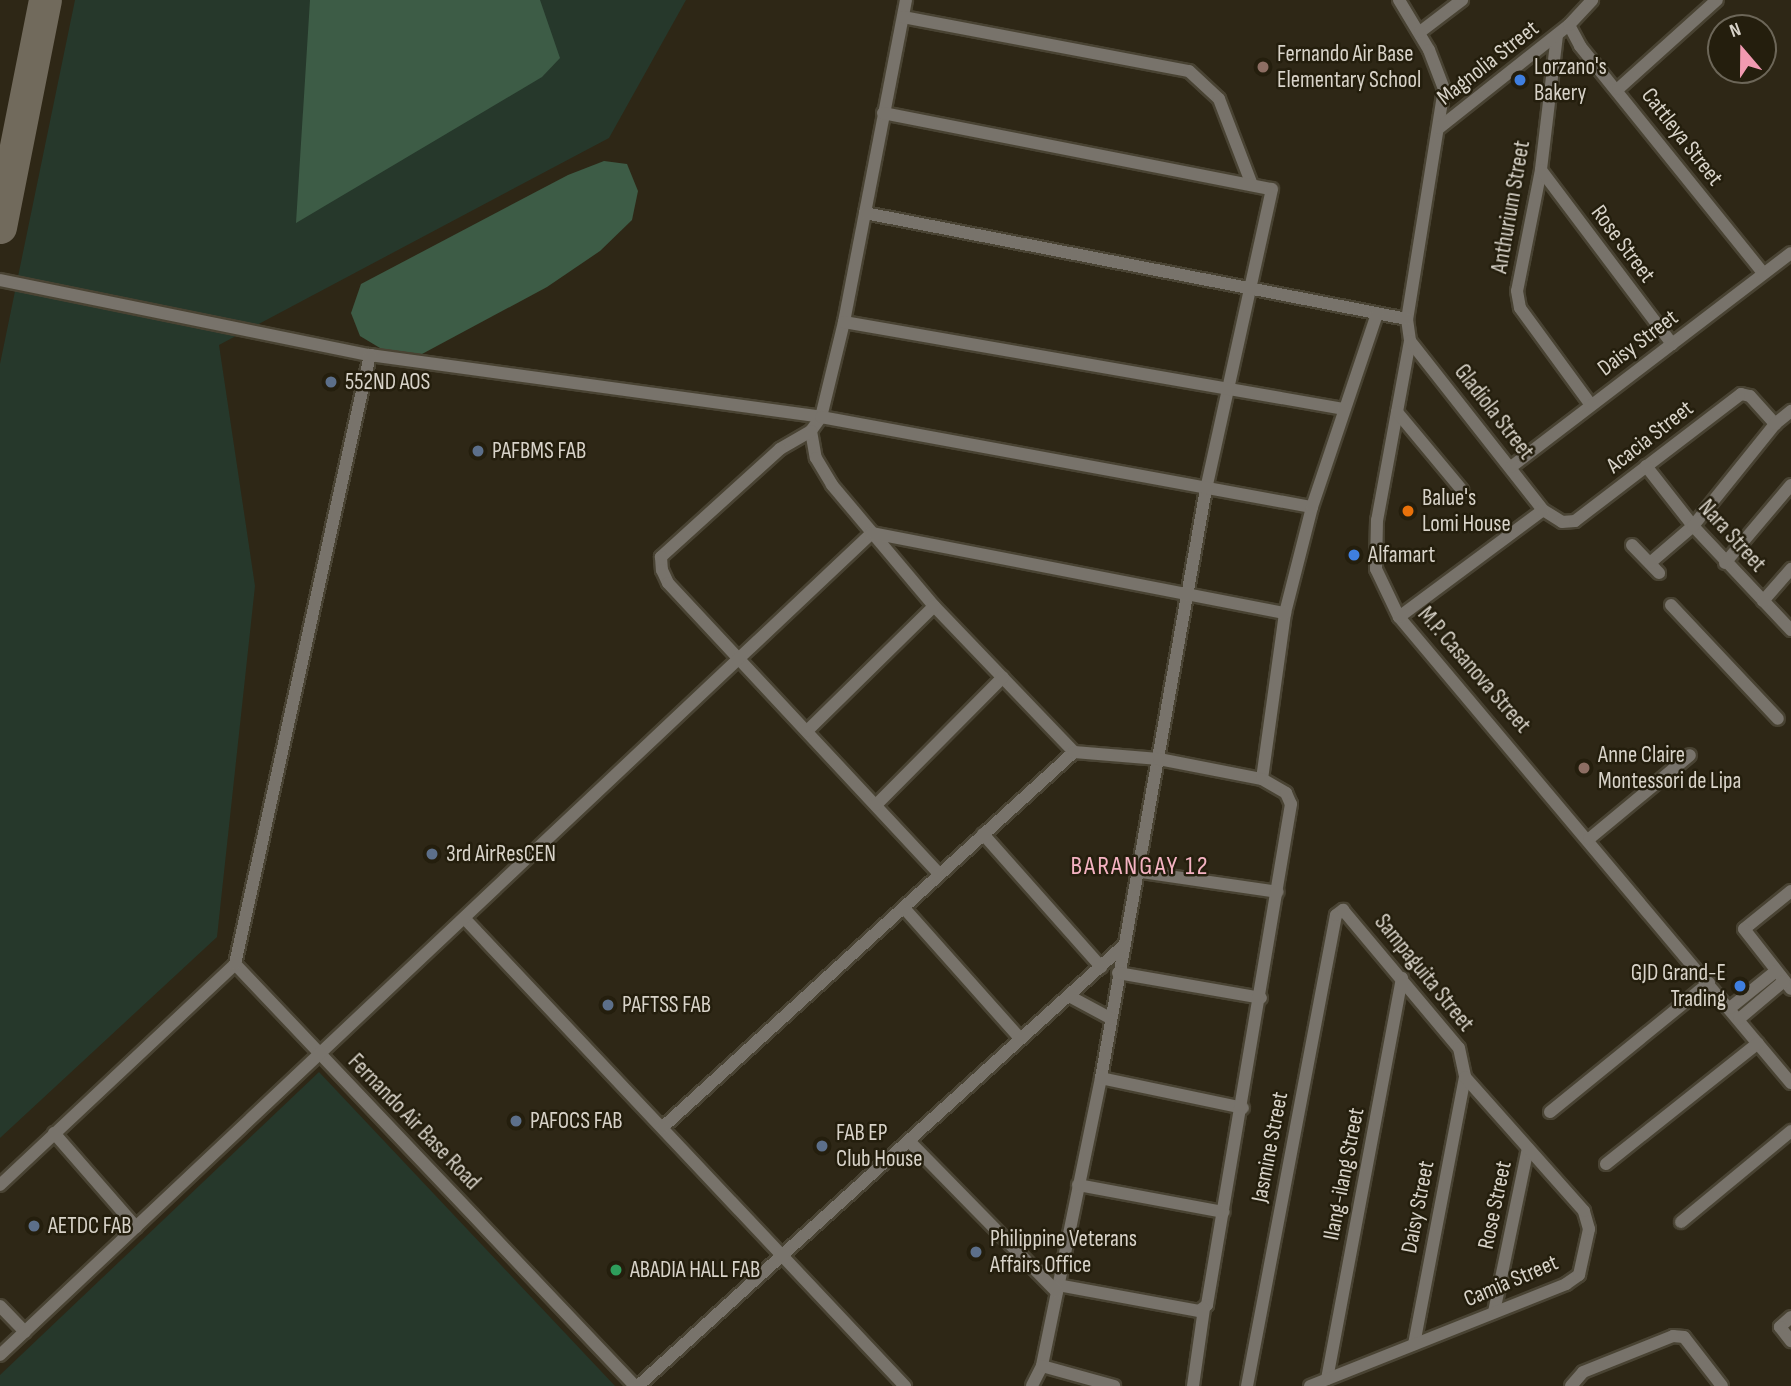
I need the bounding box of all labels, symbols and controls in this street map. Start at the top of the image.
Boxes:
north arrow [1707,14,1777,84]
street label: Magnolia Street [1432,15,1544,111]
text: N [1727,18,1744,43]
place label: Fernando Air Base Elementary School [1277,40,1421,94]
place label: Lorzano's Bakery [1534,53,1607,107]
marker: Fernando Air Base Elementary School [1255,59,1271,75]
marker: Lorzano's Bakery [1512,72,1528,88]
street label: Cattleya Street [1635,83,1729,191]
street label: Anthurium Street [1486,139,1536,275]
street label: Rose Street [1585,200,1661,288]
street label: Daisy Street [1592,304,1684,382]
street label: Gladiola Street [1448,359,1540,465]
place label: 552ND AOS [345,368,430,396]
marker: 552ND AOS [323,374,339,390]
street label: Acacia Street [1601,395,1699,479]
place label: PAFBMS FAB [492,437,586,465]
marker: PAFBMS FAB [470,443,486,459]
place label: Balue's Lomi House [1422,484,1511,538]
street label: Nara Street [1692,494,1772,578]
marker: Balue's Lomi House [1400,503,1416,519]
place label: Alfamart [1368,541,1435,569]
marker: Alfamart [1346,547,1362,563]
street label: M.P. Casanova Street [1412,601,1536,739]
place label: Anne Claire Montessori de Lipa [1598,741,1741,795]
marker: Anne Claire Montessori de Lipa [1576,760,1592,776]
place label: 3rd AirResCEN [446,840,556,868]
marker: 3rd AirResCEN [424,846,440,862]
district label: BARANGAY 12 [1072,851,1208,883]
street label: Sampaguita Street [1368,909,1480,1037]
place label: GJD Grand-E Trading [1631,959,1726,1013]
marker: GJD Grand-E Trading [1732,978,1748,994]
place label: PAFTSS FAB [622,991,711,1019]
marker: PAFTSS FAB [600,997,616,1013]
street label: Fernando Air Base Road [342,1048,486,1196]
street label: Jasmine Street [1246,1089,1294,1205]
street label: Ilang-ilang Street [1318,1105,1370,1243]
place label: PAFOCS FAB [530,1107,622,1135]
marker: PAFOCS FAB [508,1113,524,1129]
place label: FAB EP Club House [836,1119,923,1173]
marker: FAB EP Club House [814,1138,830,1154]
street label: Daisy Street [1396,1158,1440,1256]
street label: Rose Street [1472,1158,1518,1252]
place label: AETDC FAB [48,1212,131,1240]
marker: AETDC FAB [26,1218,42,1234]
place label: Philippine Veterans Affairs Office [990,1225,1137,1279]
marker: Philippine Veterans Affairs Office [968,1244,984,1260]
street label: Camia Street [1460,1249,1562,1313]
place label: ABADIA HALL FAB [630,1256,760,1284]
marker: ABADIA HALL FAB [608,1262,624,1278]

